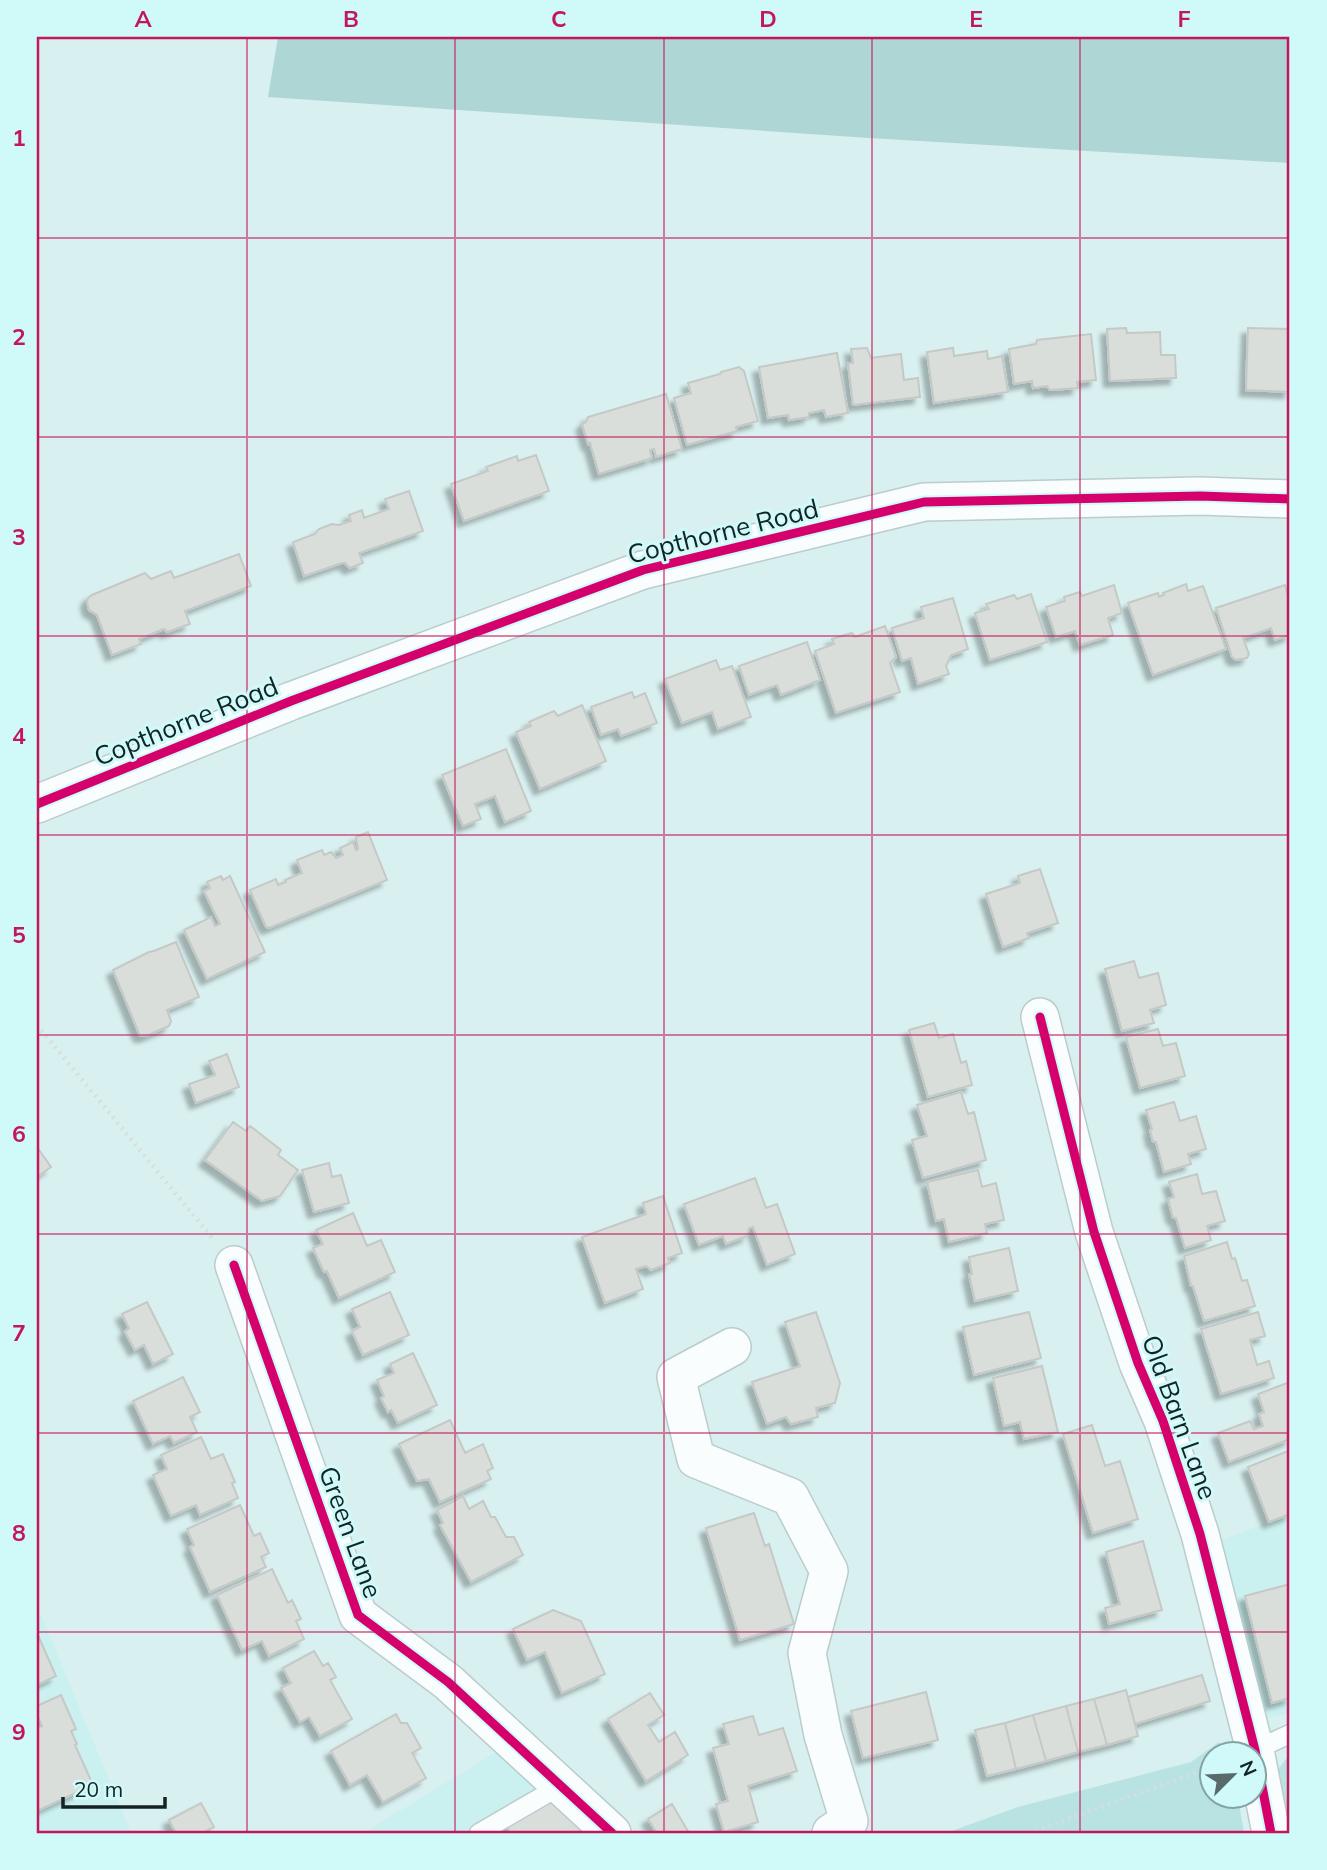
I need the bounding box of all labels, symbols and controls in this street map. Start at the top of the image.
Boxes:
text: A [134,4,152,33]
text: B [343,4,359,33]
text: C [551,4,567,33]
text: D [759,4,777,33]
text: E [969,4,983,33]
text: F [1177,4,1191,33]
text: 1 [12,123,26,152]
text: 2 [12,322,26,351]
street label: Copthorne Road [624,491,822,571]
text: 3 [12,522,26,551]
street label: Copthorne Road [89,669,283,773]
text: 4 [12,721,26,750]
text: 5 [12,920,26,949]
text: 6 [12,1119,26,1148]
text: 7 [12,1318,26,1347]
street label: Old Barn Lane [1135,1330,1225,1504]
street label: Green Lane [312,1462,390,1602]
text: 8 [12,1518,26,1547]
text: 9 [12,1717,26,1746]
north arrow [1198,1741,1268,1811]
text: N [1235,1757,1262,1780]
scale bar [63,1765,164,1809]
text: 20 m [74,1776,123,1802]

